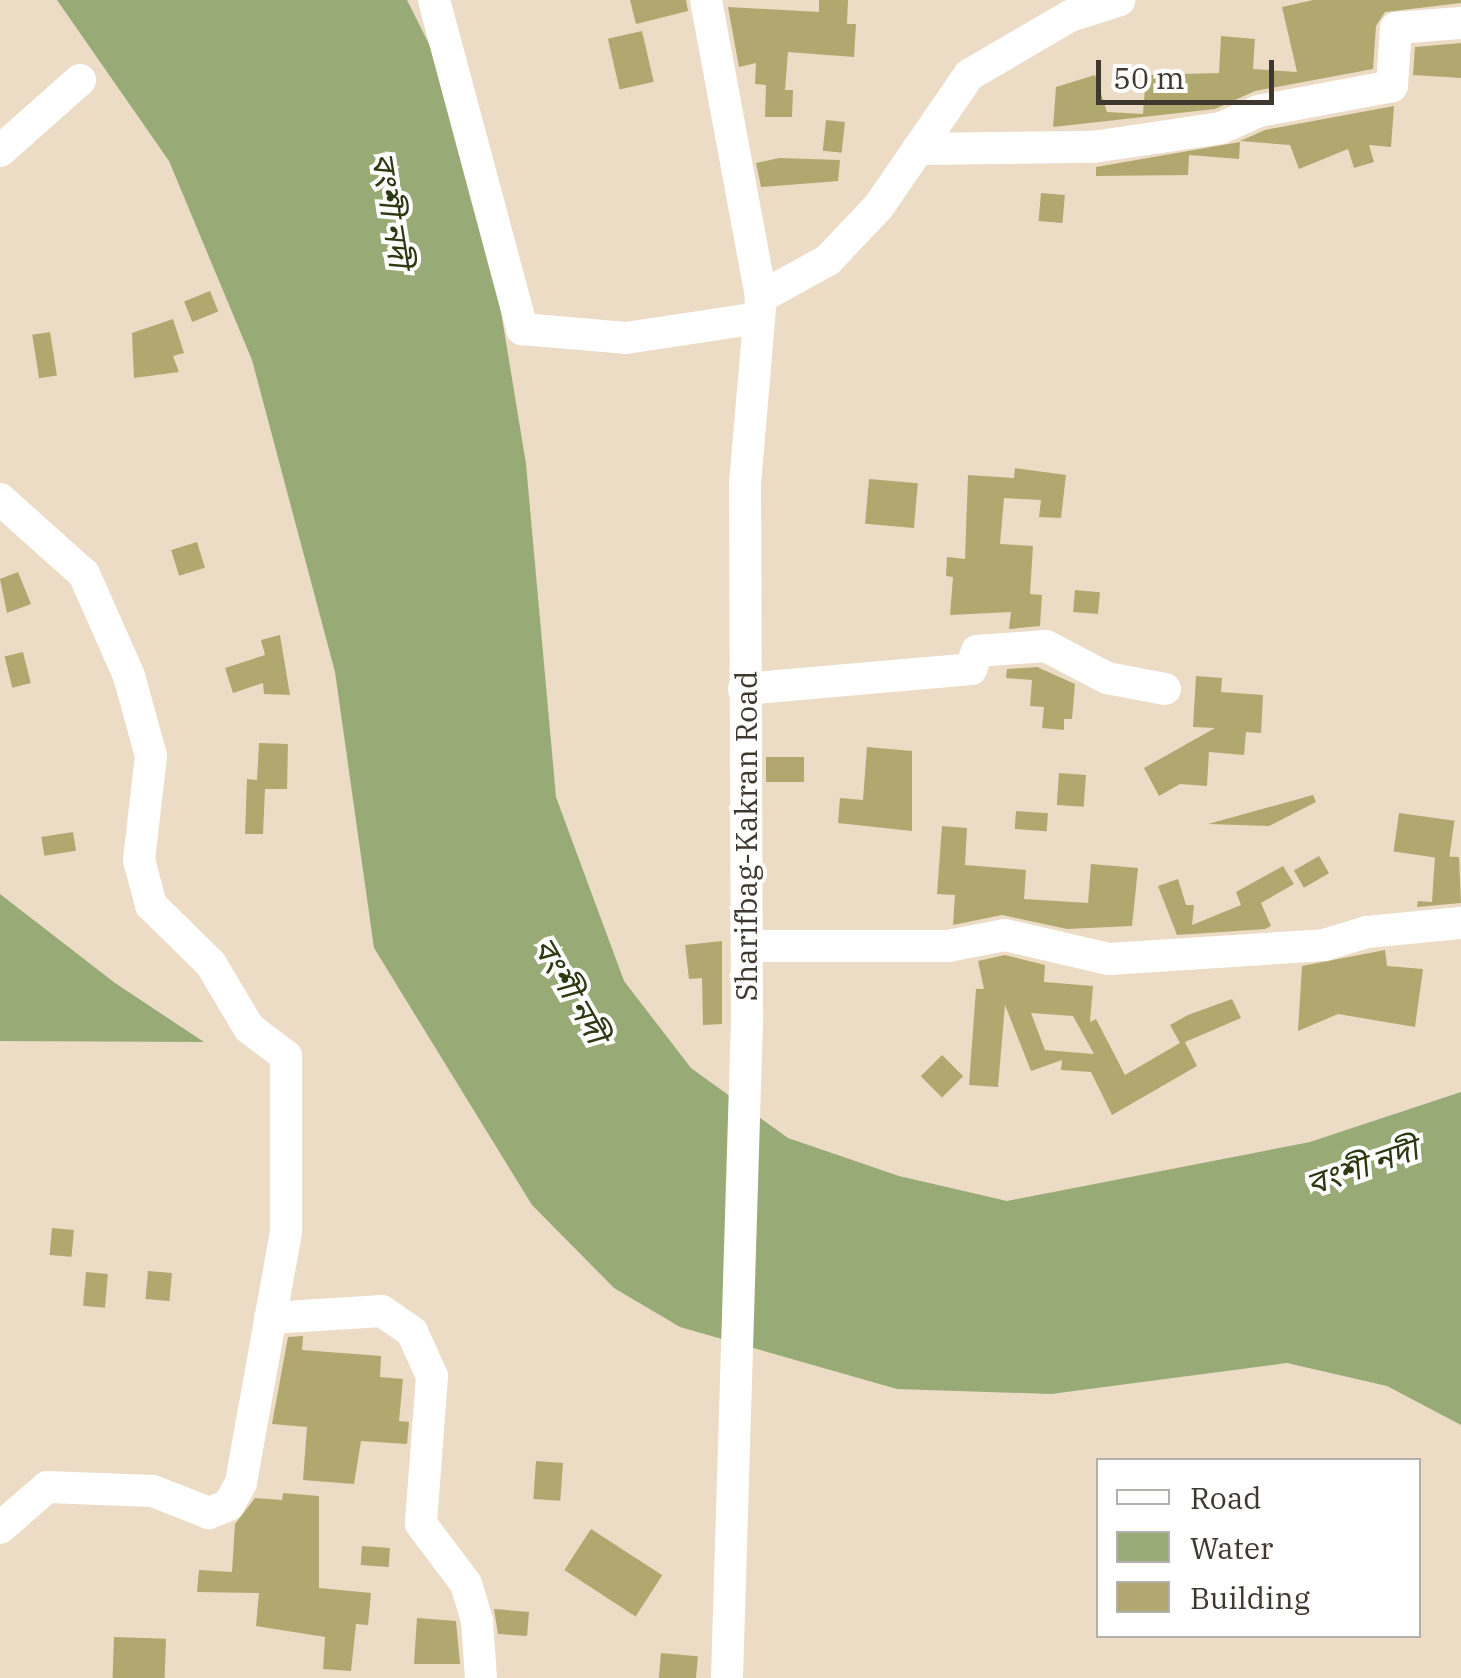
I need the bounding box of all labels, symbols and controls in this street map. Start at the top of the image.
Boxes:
scale bar [1101,40,1278,102]
text: 50 m [1113,58,1185,97]
water label: বংশী নদী [364,150,420,270]
street label: Sharifbag-Kakran Road [728,671,764,1001]
water label: বংশী নদী [525,930,617,1050]
water label: বংশী নদী [1301,1129,1423,1203]
legend [1096,1458,1421,1638]
text: Road [1190,1478,1262,1517]
text: Water [1190,1528,1273,1567]
text: Building [1190,1578,1310,1617]

